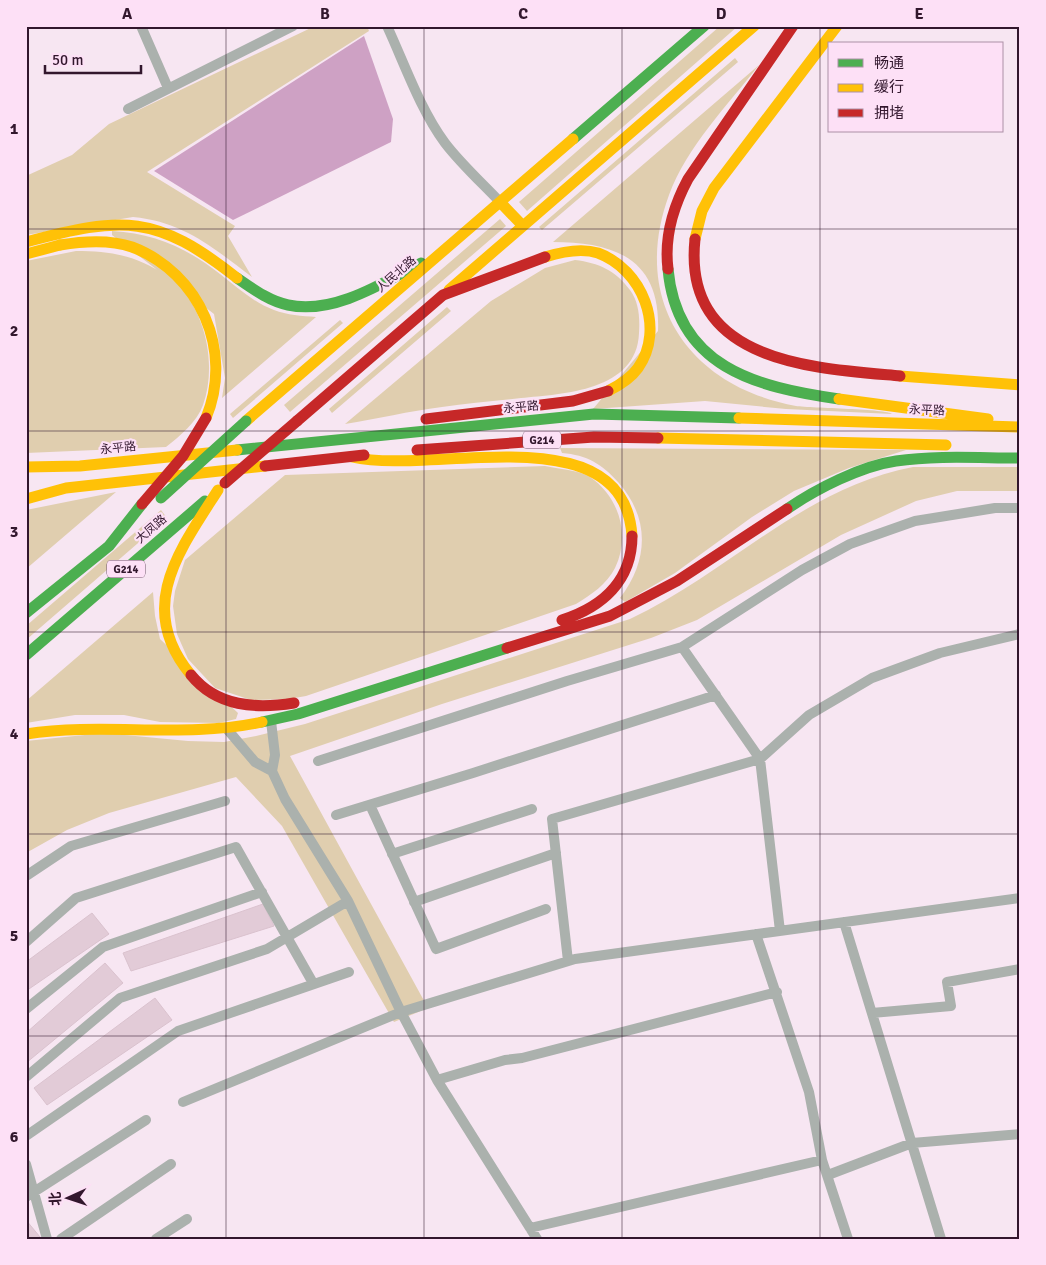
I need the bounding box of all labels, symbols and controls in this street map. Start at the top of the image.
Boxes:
text: A [122,4,133,24]
text: B [320,4,330,24]
text: C [518,4,528,24]
text: D [716,4,727,24]
text: E [914,4,924,24]
scale bar [45,42,141,74]
legend [828,42,1004,132]
text: 50 m [52,51,83,69]
text: 畅通 [874,54,904,72]
text: 缓行 [874,78,904,96]
text: 拥堵 [874,104,904,122]
text: 1 [10,119,19,139]
street label: 人民北路 [373,253,419,296]
text: 2 [10,321,18,341]
street label: 永平路 [502,398,540,417]
street label: 永平路 [909,402,945,419]
road number: G214 [523,432,561,448]
street label: 永平路 [99,439,137,458]
street label: 大凤路 [133,512,170,547]
text: 3 [10,522,18,542]
road number: G214 [107,560,145,578]
text: 4 [10,724,19,744]
text: 5 [10,926,18,946]
text: 6 [10,1127,19,1147]
north arrow [42,1172,92,1222]
text: 北 [47,1191,64,1206]

